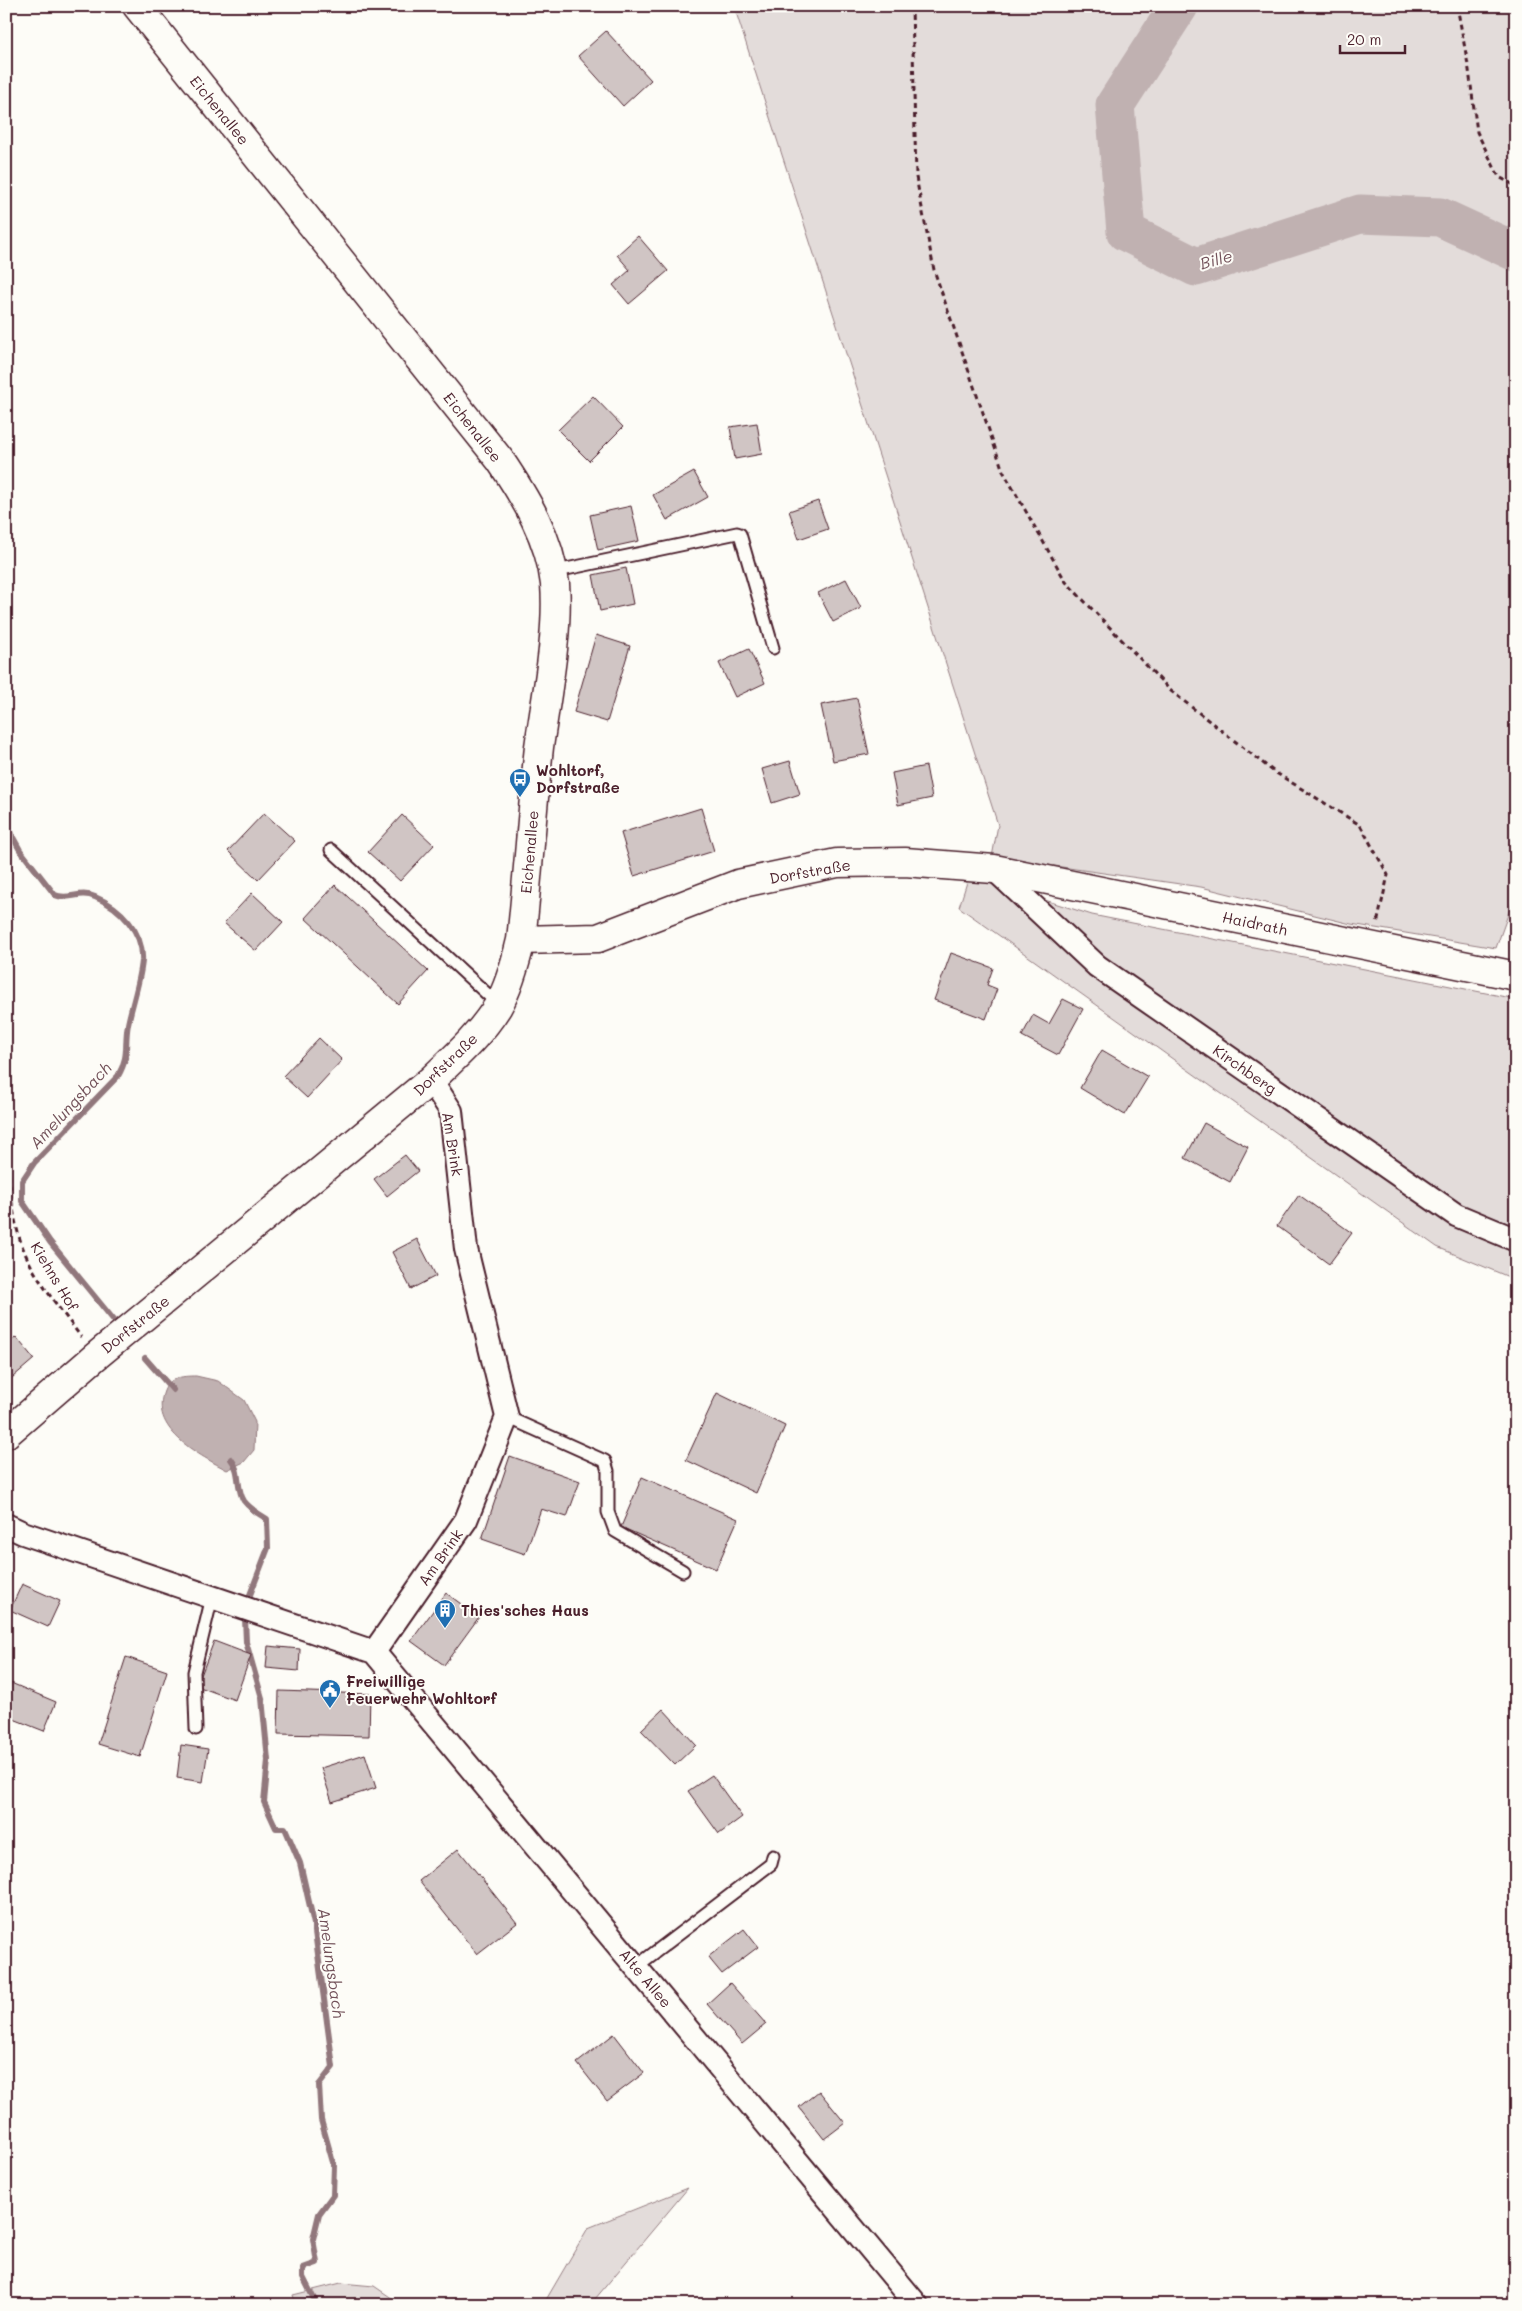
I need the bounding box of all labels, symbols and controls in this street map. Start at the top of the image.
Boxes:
scale bar [1340,22,1404,54]
text: 20 m [1347,29,1381,49]
street label: Eichenallee [186,71,254,149]
water label: Bille [1197,245,1235,273]
street label: Eichenallee [439,388,507,466]
place label: Wohltorf, Dorfstraße [536,760,620,797]
bus stop icon: Wohltorf, Dorfstraße [508,767,532,798]
street label: Eichenallee [515,810,543,894]
street label: Dorfstraße [768,854,852,888]
street label: Haidrath [1221,906,1289,940]
street label: Dorfstraße [409,1028,481,1100]
street label: Kirchberg [1209,1040,1281,1098]
water label: Amelungsbach [24,1057,116,1153]
street label: Am Brink [438,1110,468,1178]
street label: Kiehns Hof [27,1238,84,1315]
street label: Dorfstraße [97,1290,173,1358]
street label: Am Brink [413,1525,467,1589]
building icon: Thies'sches Haus [433,1598,457,1629]
place label: Thies'sches Haus [461,1600,589,1620]
place label: Freiwillige Feuerwehr Wohltorf [346,1671,498,1708]
public building icon: Freiwillige Feuerwehr Wohltorf [318,1678,342,1709]
water label: Amelungsbach [314,1907,350,2019]
street label: Alte Allee [615,1944,677,2012]

